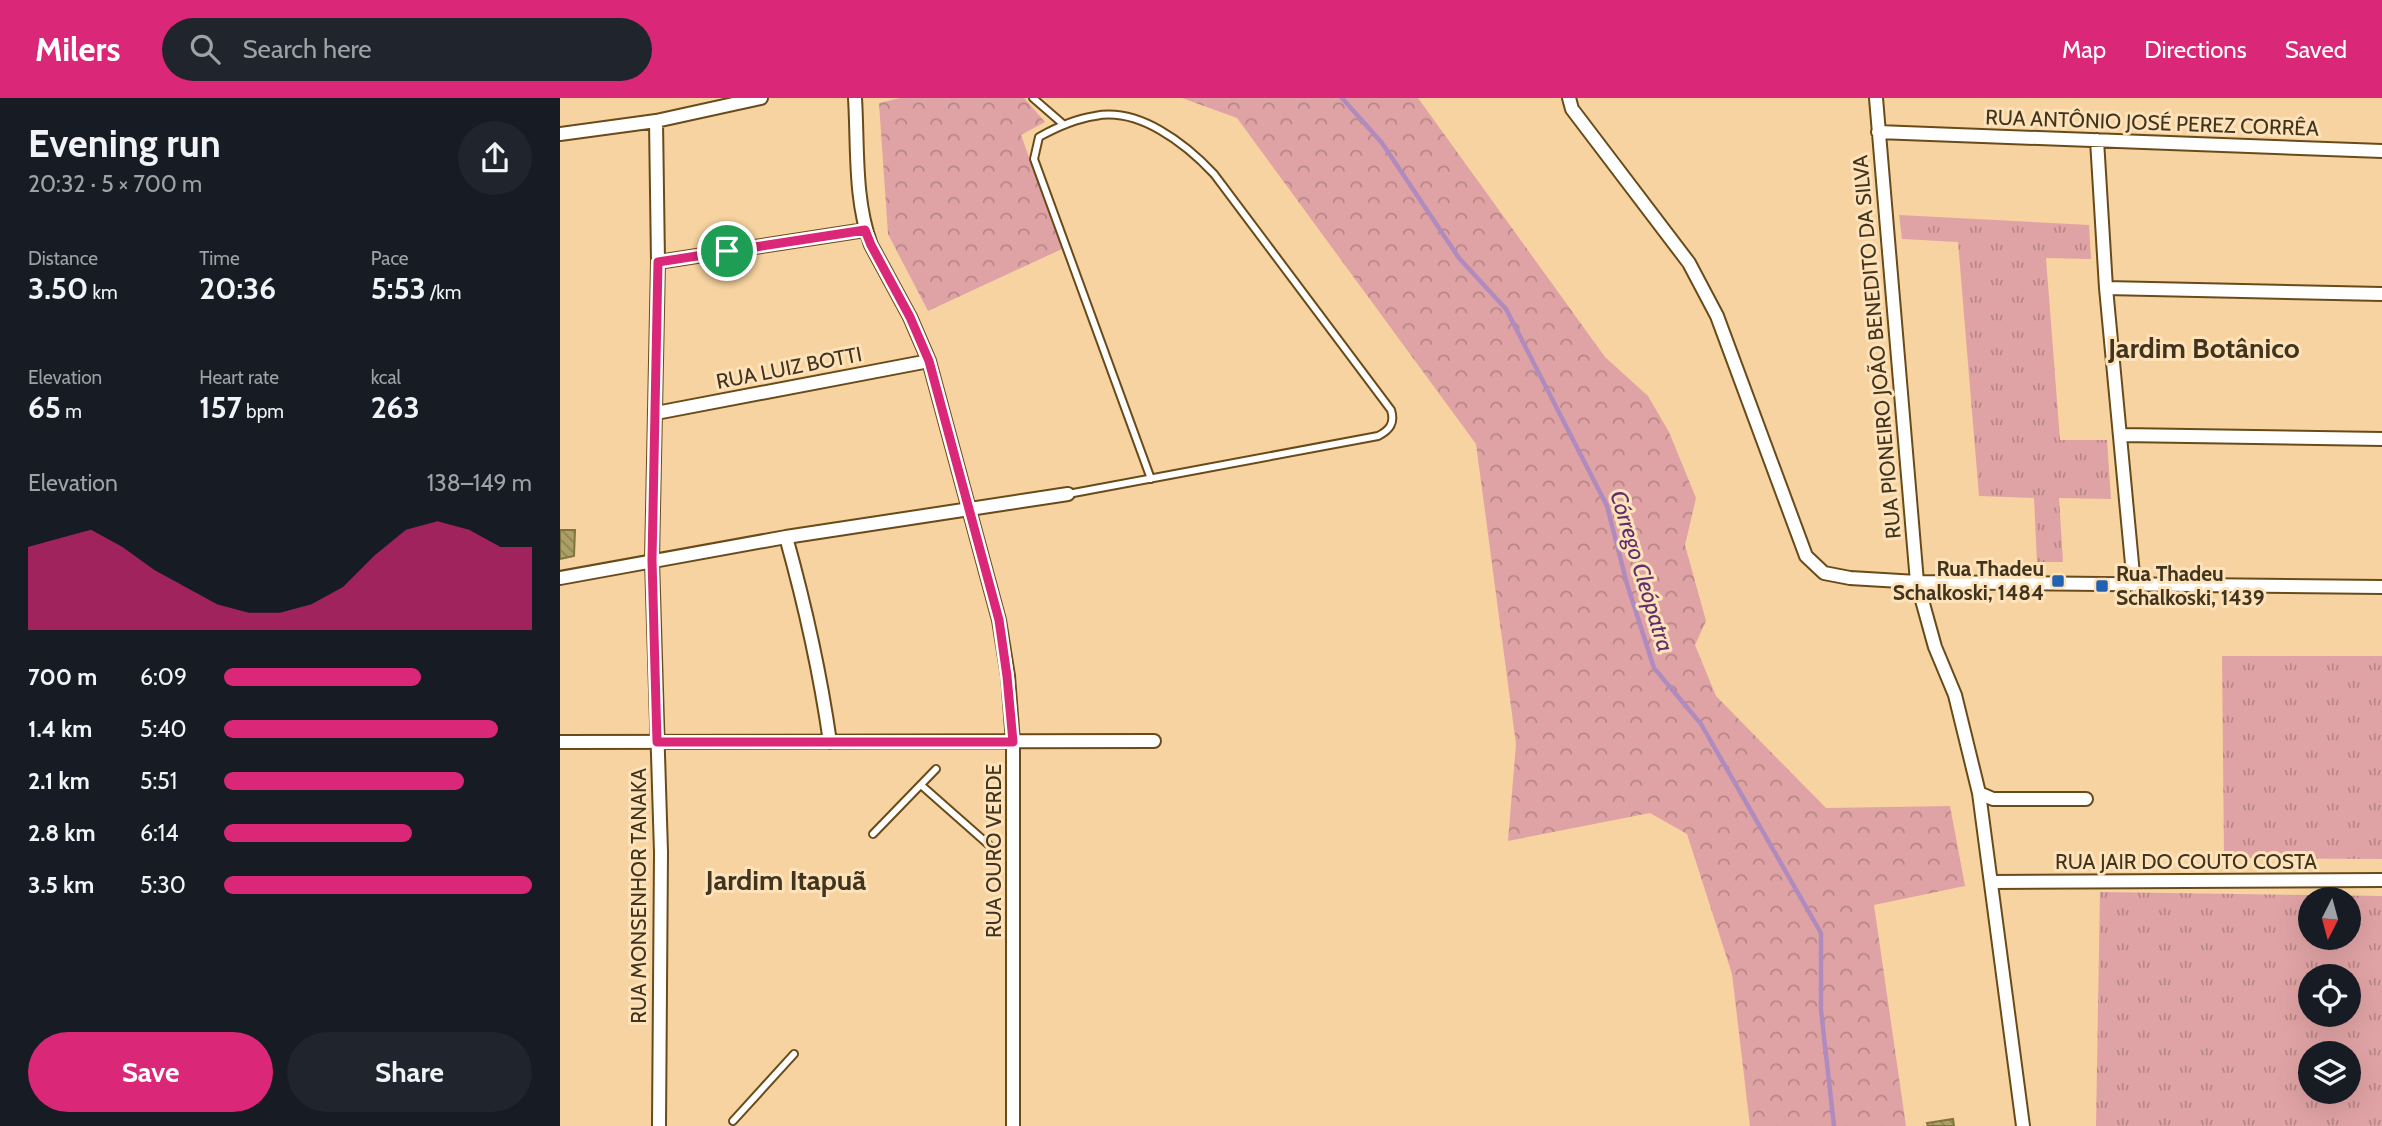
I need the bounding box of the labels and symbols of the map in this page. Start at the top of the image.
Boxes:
street label: RUA ANTÔNIO JOSÉ PEREZ CORRÊA [1985,104,2319,141]
street label: RUA PIONEIRO JOÃO BENEDITO DA SILVA [1846,154,1906,540]
pin [697,221,757,281]
district label: Jardim Botânico [2107,331,2300,365]
street label: RUA LUIZ BOTTI [714,341,864,394]
water label: Córrego Cleópatra [1604,487,1680,655]
place label: Rua Thadeu Schalkoski, 1484 [1893,556,2044,605]
place label: Rua Thadeu Schalkoski, 1439 [2116,561,2265,610]
marker: Rua Thadeu Schalkoski, 1484 [2050,573,2066,589]
marker: Rua Thadeu Schalkoski, 1439 [2094,578,2110,594]
street label: RUA OURO VERDE [981,764,1006,938]
street label: RUA MONSENHOR TANAKA [626,768,651,1024]
street label: RUA JAIR DO COUTO COSTA [2055,849,2317,874]
district label: Jardim Itapuã [705,863,866,897]
north arrow [2298,887,2361,950]

